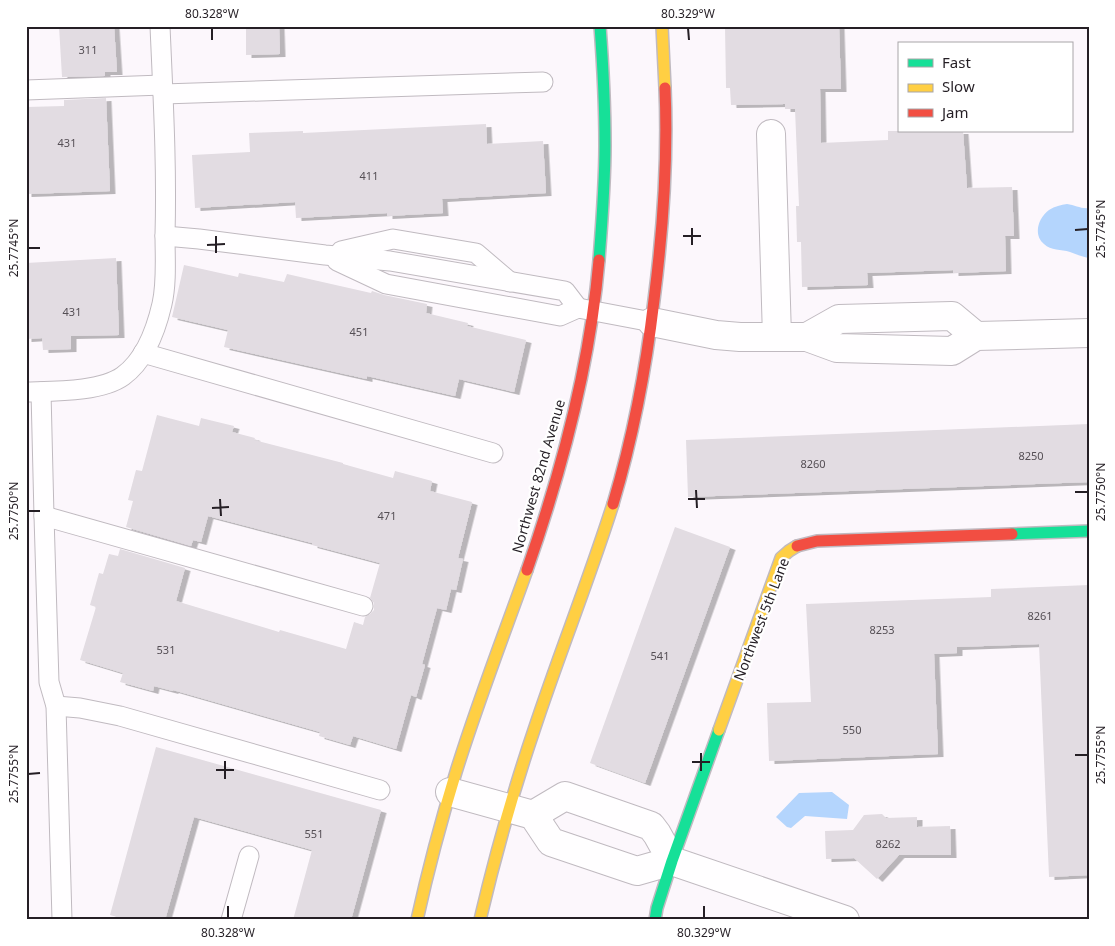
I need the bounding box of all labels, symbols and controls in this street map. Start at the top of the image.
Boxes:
text: 80.328°W [185,5,239,22]
text: 80.329°W [661,5,715,22]
house number: 311 [79,42,97,57]
legend [898,42,1072,132]
text: Fast [942,52,971,72]
text: Slow [942,76,975,96]
text: Jam [940,102,969,122]
house number: 431 [58,135,76,150]
house number: 411 [360,168,378,183]
text: 25.7745°N [1092,200,1109,258]
text: 25.7745°N [5,219,22,277]
house number: 431 [63,304,81,319]
house number: 451 [350,324,368,339]
street label: Northwest 82nd Avenue [507,397,569,555]
house number: 8250 [1018,448,1044,463]
house number: 8260 [800,456,826,471]
text: 25.7750°N [1092,463,1109,521]
text: 25.7750°N [5,482,22,540]
house number: 471 [378,508,396,523]
street label: Northwest 5th Lane [729,555,793,683]
house number: 8261 [1027,608,1053,623]
house number: 8253 [869,622,895,637]
house number: 531 [157,642,175,657]
house number: 541 [651,648,669,663]
house number: 550 [843,722,861,737]
text: 25.7755°N [1092,726,1109,784]
text: 25.7755°N [5,745,22,803]
house number: 551 [305,826,323,841]
house number: 8262 [875,836,901,851]
text: 80.328°W [201,924,255,941]
text: 80.329°W [677,924,731,941]

